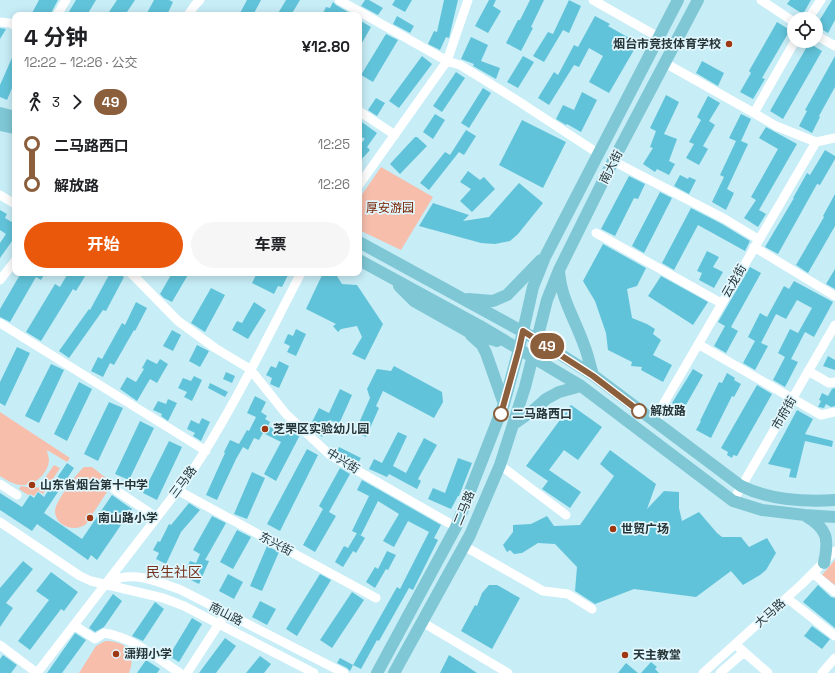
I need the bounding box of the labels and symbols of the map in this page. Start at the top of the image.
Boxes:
place label: 烟台市竞技体育学校 [613,36,721,52]
marker: 烟台市竞技体育学校 [724,39,734,49]
street label: 南大街 [596,147,626,187]
park label: 厚安游园 [366,200,414,216]
street label: 云龙街 [718,261,750,301]
line badge: 49 [529,333,565,359]
street label: 市府街 [768,393,800,433]
marker: 解放路 [631,403,647,419]
place label: 解放路 [650,403,686,419]
marker: 二马路西口 [493,406,509,422]
place label: 二马路西口 [512,406,572,422]
place label: 芝罘区实验幼儿园 [273,421,369,437]
marker: 芝罘区实验幼儿园 [260,424,270,434]
street label: 中兴街 [323,445,363,477]
street label: 三马路 [166,463,200,501]
place label: 山东省烟台第十中学 [40,477,148,493]
marker: 山东省烟台第十中学 [27,480,37,490]
street label: 二马路 [450,488,478,528]
place label: 南山路小学 [98,510,158,526]
marker: 南山路小学 [85,513,95,523]
place label: 世贸广场 [621,521,669,537]
marker: 世贸广场 [608,524,618,534]
street label: 东兴街 [256,528,296,560]
district label: 民生社区 [146,563,202,581]
street label: 大马路 [751,595,789,631]
street label: 南山路 [206,599,246,629]
place label: 潇翔小学 [124,646,172,662]
place label: 天主教堂 [633,647,681,663]
marker: 潇翔小学 [111,649,121,659]
marker: 天主教堂 [620,650,630,660]

